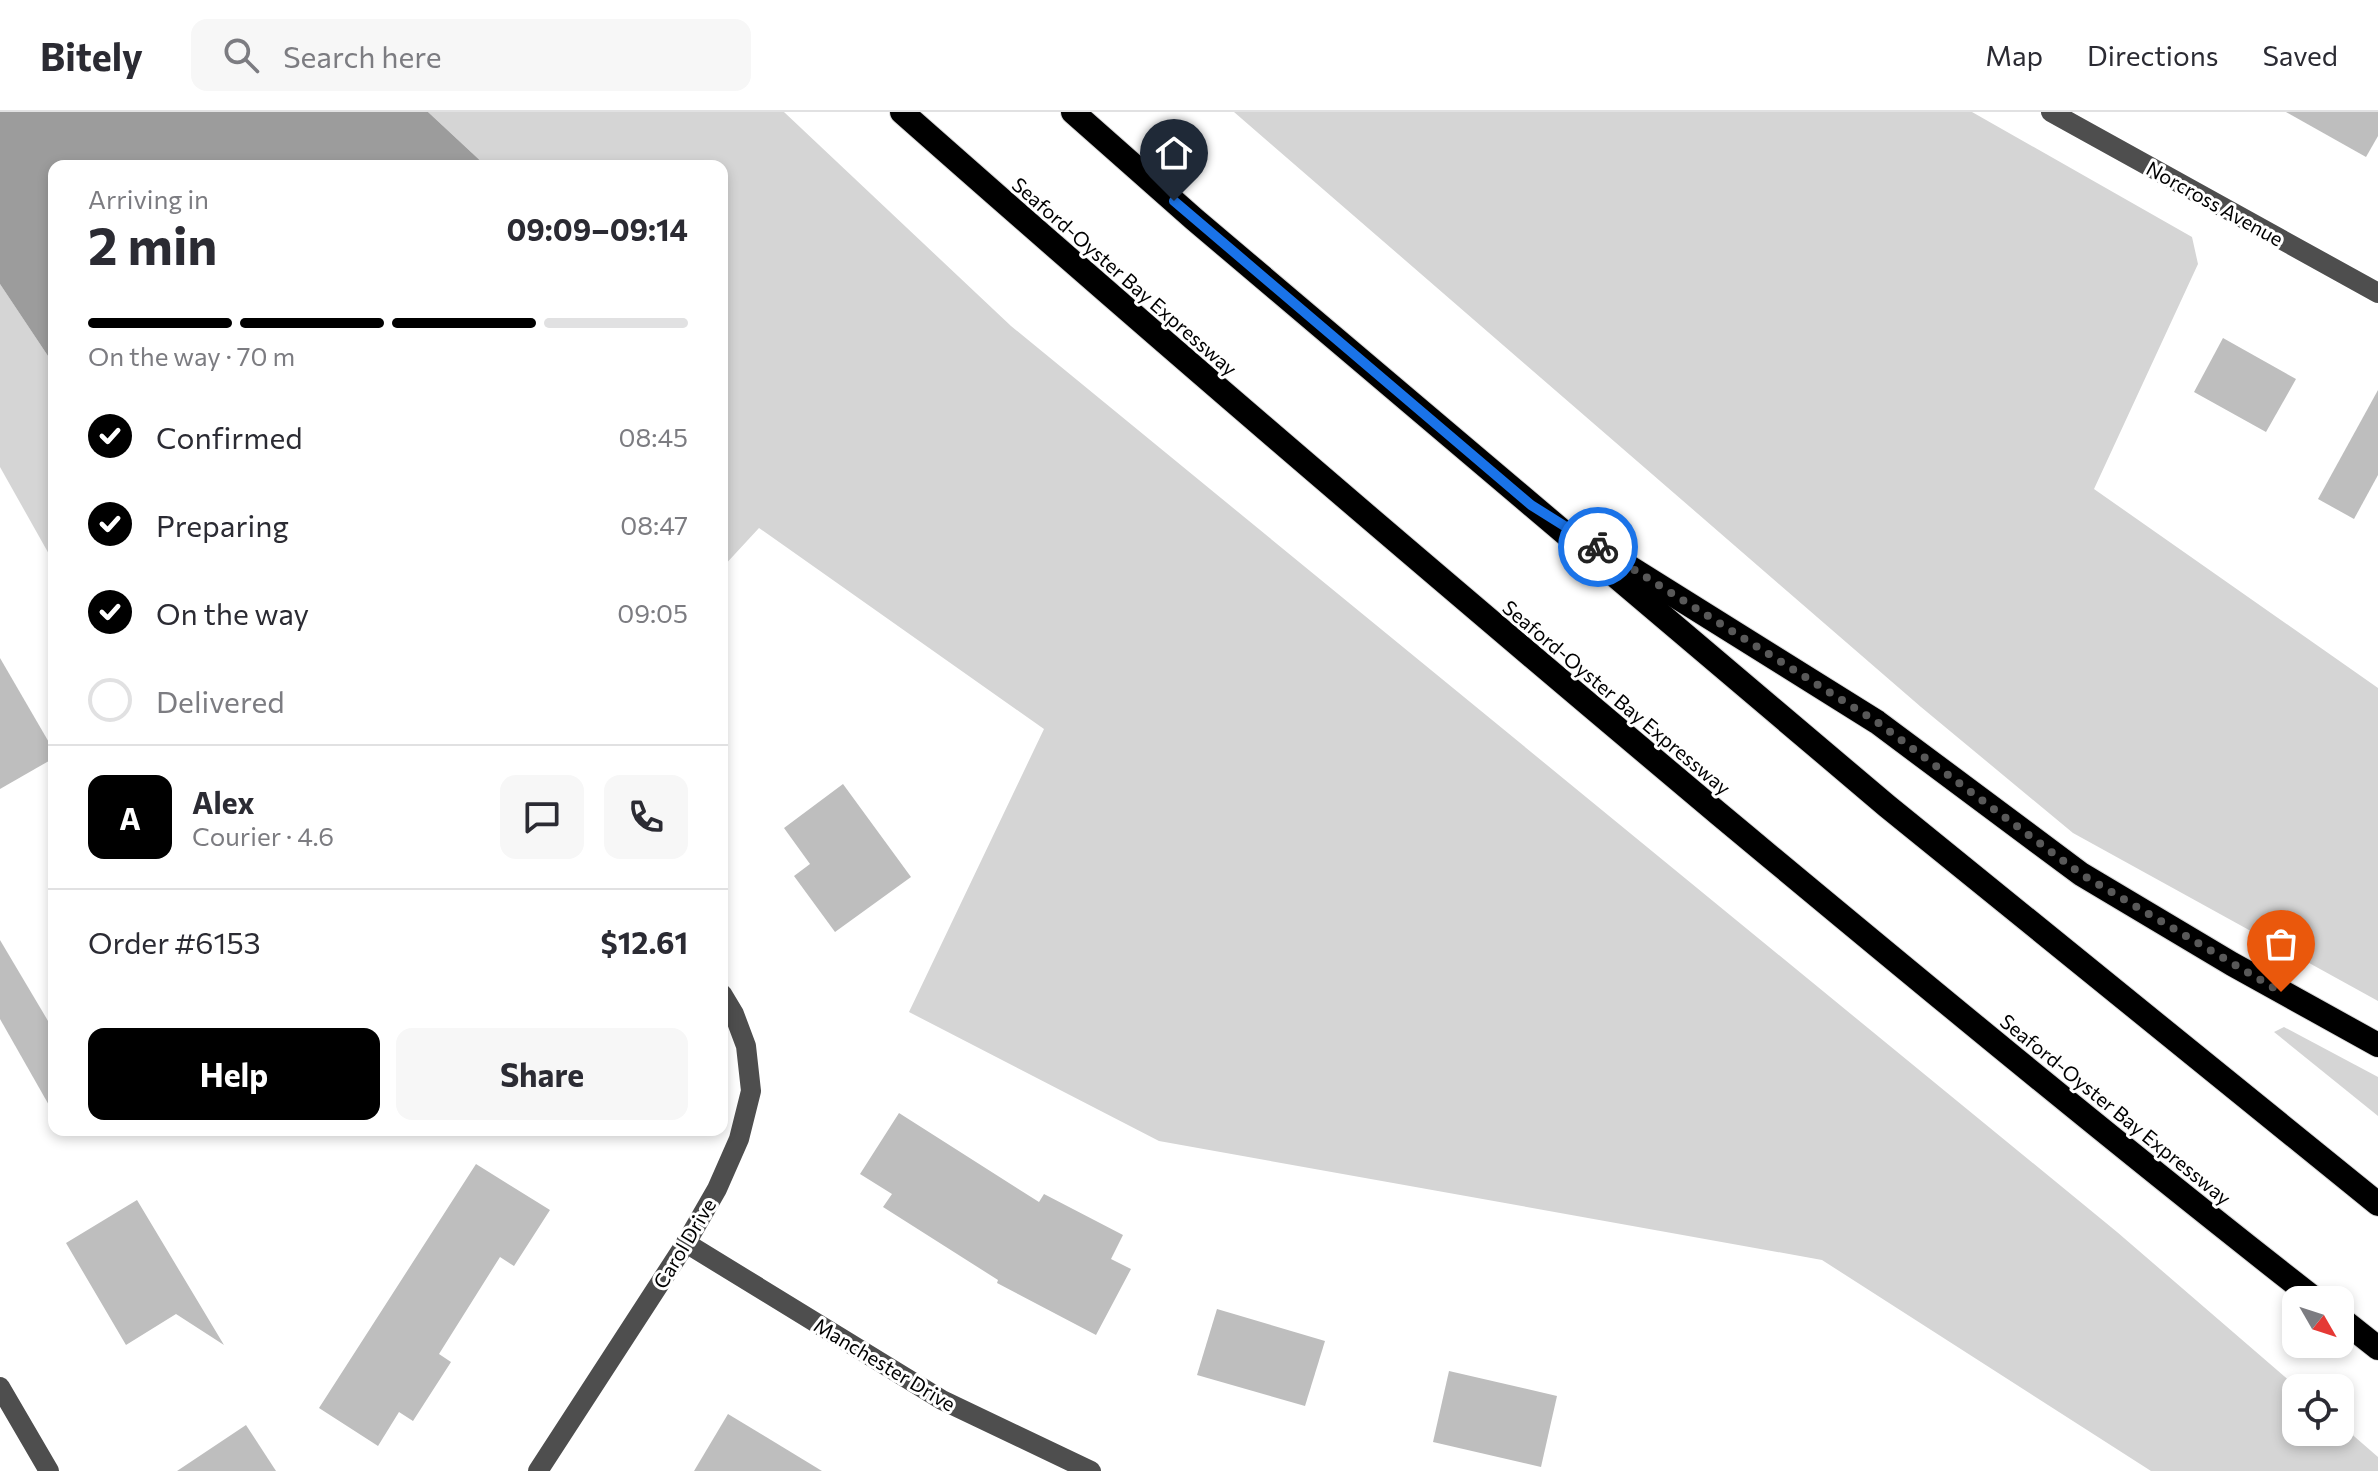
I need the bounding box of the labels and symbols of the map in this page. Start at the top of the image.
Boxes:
pin [1140,119,1208,201]
street label: Norcross Avenue [2142,156,2288,250]
street label: Seaford-Oyster Bay Expressway [1008,172,1242,380]
courier [1558,507,1638,587]
street label: Seaford-Oyster Bay Expressway [1498,595,1736,799]
pin [2247,910,2315,992]
street label: Seaford-Oyster Bay Expressway [1996,1008,2236,1210]
street label: Carol Drive [648,1194,720,1292]
north arrow [2282,1286,2354,1358]
street label: Manchester Drive [810,1312,960,1416]

